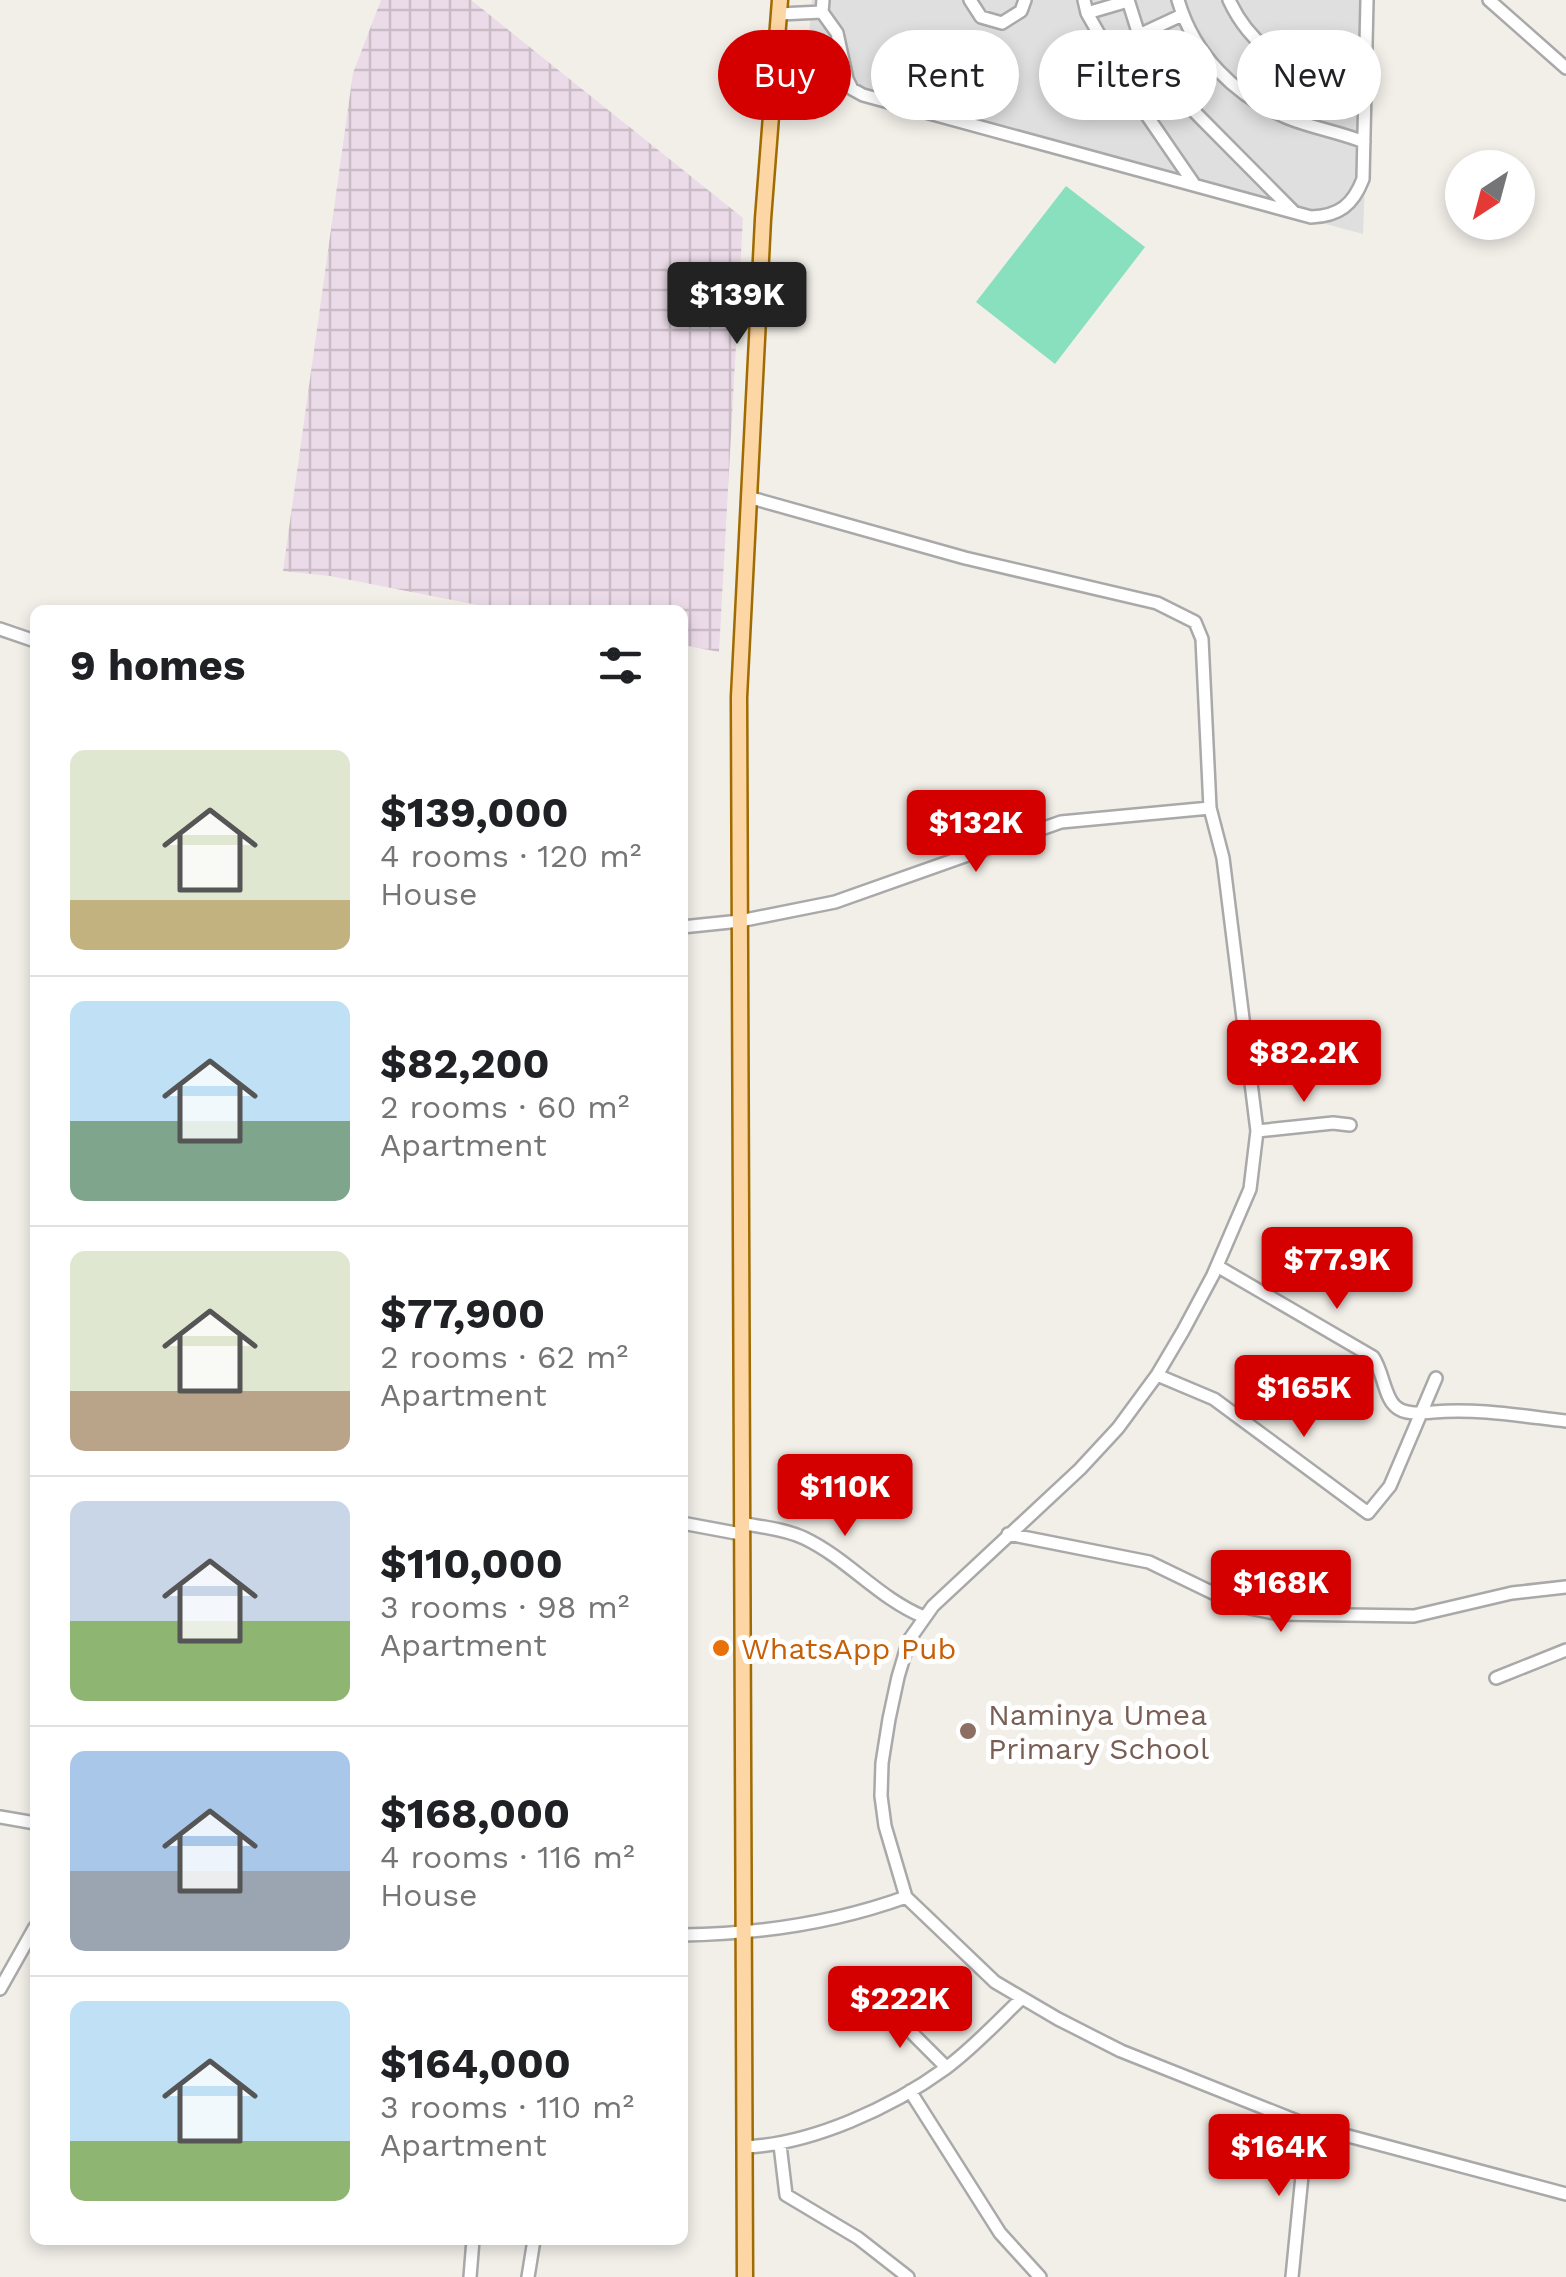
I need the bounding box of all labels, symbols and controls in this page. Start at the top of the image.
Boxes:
chip: Buy [718,30,851,120]
chip: Rent [871,30,1019,120]
chip: Filters [1039,30,1217,120]
chip: New [1237,30,1381,120]
north arrow [1445,150,1535,240]
map controls [1445,150,1535,240]
pin: $139K [667,262,807,347]
text: $139K [689,275,785,313]
icon: filters [593,638,648,693]
text: 9 homes [70,641,245,690]
text: $139,000 [380,788,569,837]
icon: home [150,790,270,910]
pin: $132K [906,790,1046,875]
text: $132K [929,803,1023,841]
text: 4 rooms · 120 m² [380,837,641,875]
text: House [380,875,478,913]
pin: $82.2K [1223,1020,1385,1105]
text: $82.2K [1249,1033,1359,1071]
text: $82,200 [380,1039,550,1088]
icon: home [150,1041,270,1161]
text: 2 rooms · 60 m² [380,1088,629,1126]
text: Apartment [380,1126,547,1164]
pin: $77.9K [1256,1227,1418,1312]
text: $77.9K [1284,1240,1390,1278]
text: $77,900 [380,1289,545,1338]
icon: home [150,1291,270,1411]
text: 2 rooms · 62 m² [380,1338,628,1376]
pin: $165K [1234,1355,1374,1440]
text: $165K [1257,1368,1351,1406]
text: Apartment [380,1376,547,1414]
pin: $110K [775,1454,915,1539]
text: $110K [800,1467,890,1505]
text: $110,000 [380,1539,563,1588]
icon: home [150,1541,270,1661]
pin: $168K [1211,1550,1351,1635]
text: $168K [1233,1563,1329,1601]
text: 3 rooms · 98 m² [380,1588,629,1626]
text: Apartment [380,1626,547,1664]
place label: WhatsApp Pub [741,1631,956,1666]
marker: WhatsApp Pub [710,1637,732,1659]
place label: Naminya Umea Primary School [988,1697,1209,1766]
marker: Naminya Umea Primary School [957,1720,979,1742]
text: $168,000 [380,1789,570,1838]
icon: home [150,1791,270,1911]
text: 4 rooms · 116 m² [380,1838,635,1876]
text: House [380,1876,478,1914]
pin: $222K [830,1966,970,2051]
text: $222K [850,1979,950,2017]
text: $164,000 [380,2039,571,2088]
icon: home [150,2041,270,2161]
text: 3 rooms · 110 m² [380,2088,634,2126]
pin: $164K [1209,2114,1349,2199]
text: Apartment [380,2126,547,2164]
text: $164K [1231,2127,1327,2165]

